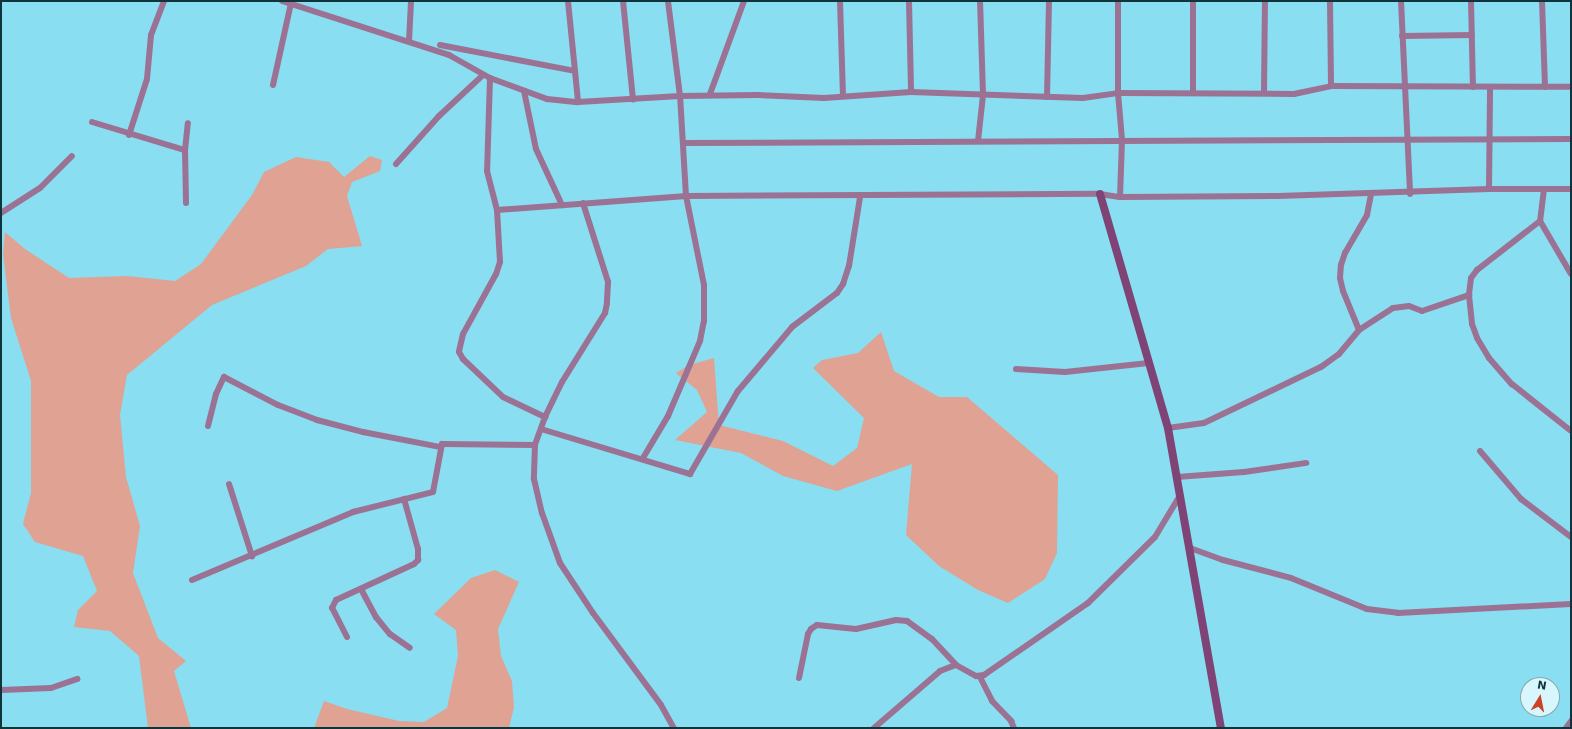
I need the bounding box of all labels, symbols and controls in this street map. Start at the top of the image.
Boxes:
north arrow [1520,677,1560,717]
text: N [1536,678,1548,693]

